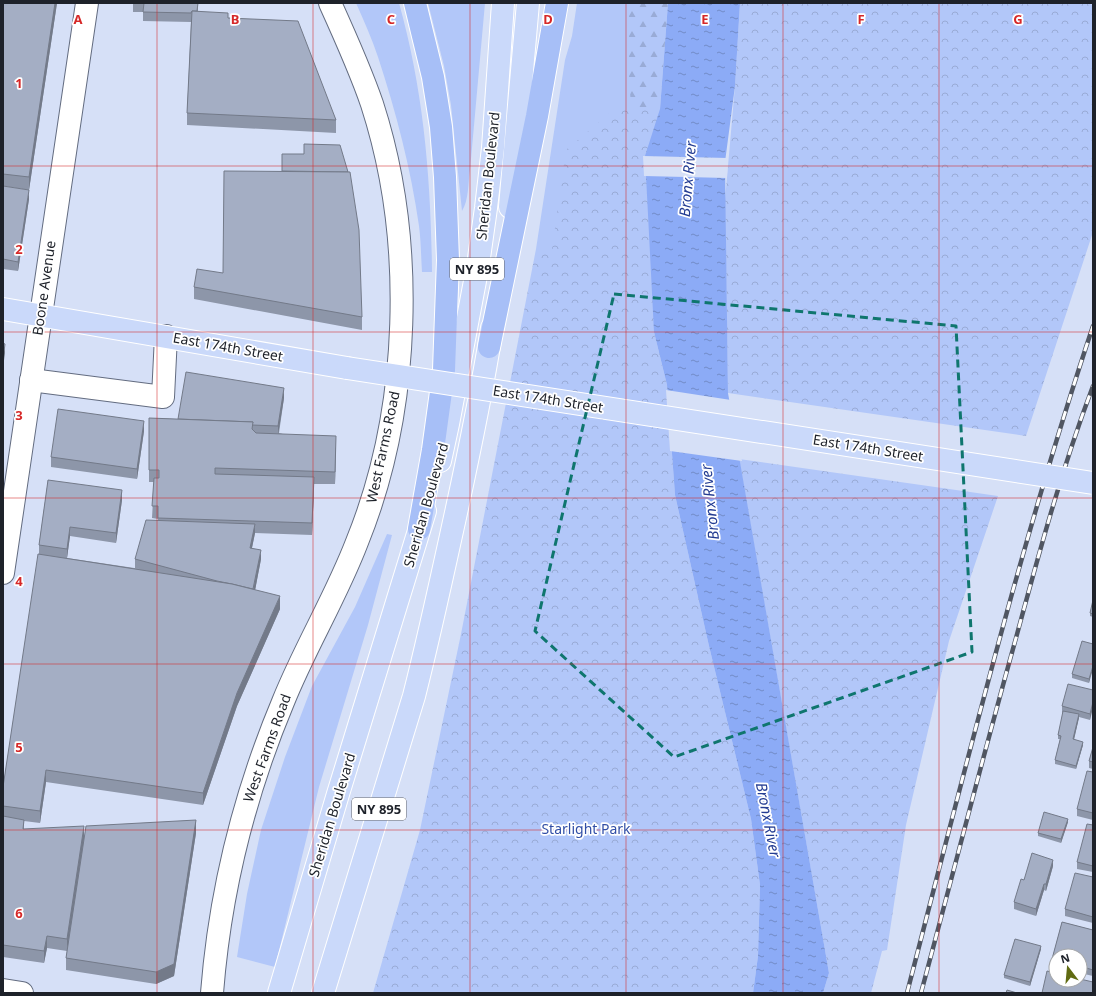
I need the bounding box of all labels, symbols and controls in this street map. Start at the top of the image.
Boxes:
text: A [74,10,83,28]
text: B [231,10,239,28]
text: C [387,10,395,28]
text: D [543,10,553,28]
text: E [701,10,709,28]
text: F [857,10,865,28]
text: G [1013,10,1023,28]
text: 1 [15,74,23,92]
street label: Sheridan Boulevard [471,111,504,241]
water label: Bronx River [674,139,700,218]
street label: Boone Avenue [27,239,60,336]
text: 2 [15,240,23,258]
road number: NY 895 [450,258,504,280]
street label: East 174th Street [172,327,285,366]
street label: East 174th Street [492,380,605,417]
street label: West Farms Road [361,389,404,505]
text: 3 [15,406,23,424]
street label: East 174th Street [812,429,925,466]
street label: Sheridan Boulevard [399,440,452,569]
water label: Bronx River [695,462,723,541]
text: 4 [15,572,23,590]
street label: West Farms Road [238,691,295,805]
text: 5 [15,738,23,756]
street label: Sheridan Boulevard [304,750,359,879]
water label: Bronx River [752,781,786,860]
road number: NY 895 [352,798,406,820]
park label: Starlight Park [541,819,631,838]
text: 6 [15,904,23,922]
north arrow [1048,948,1088,988]
text: N [1059,949,1071,966]

